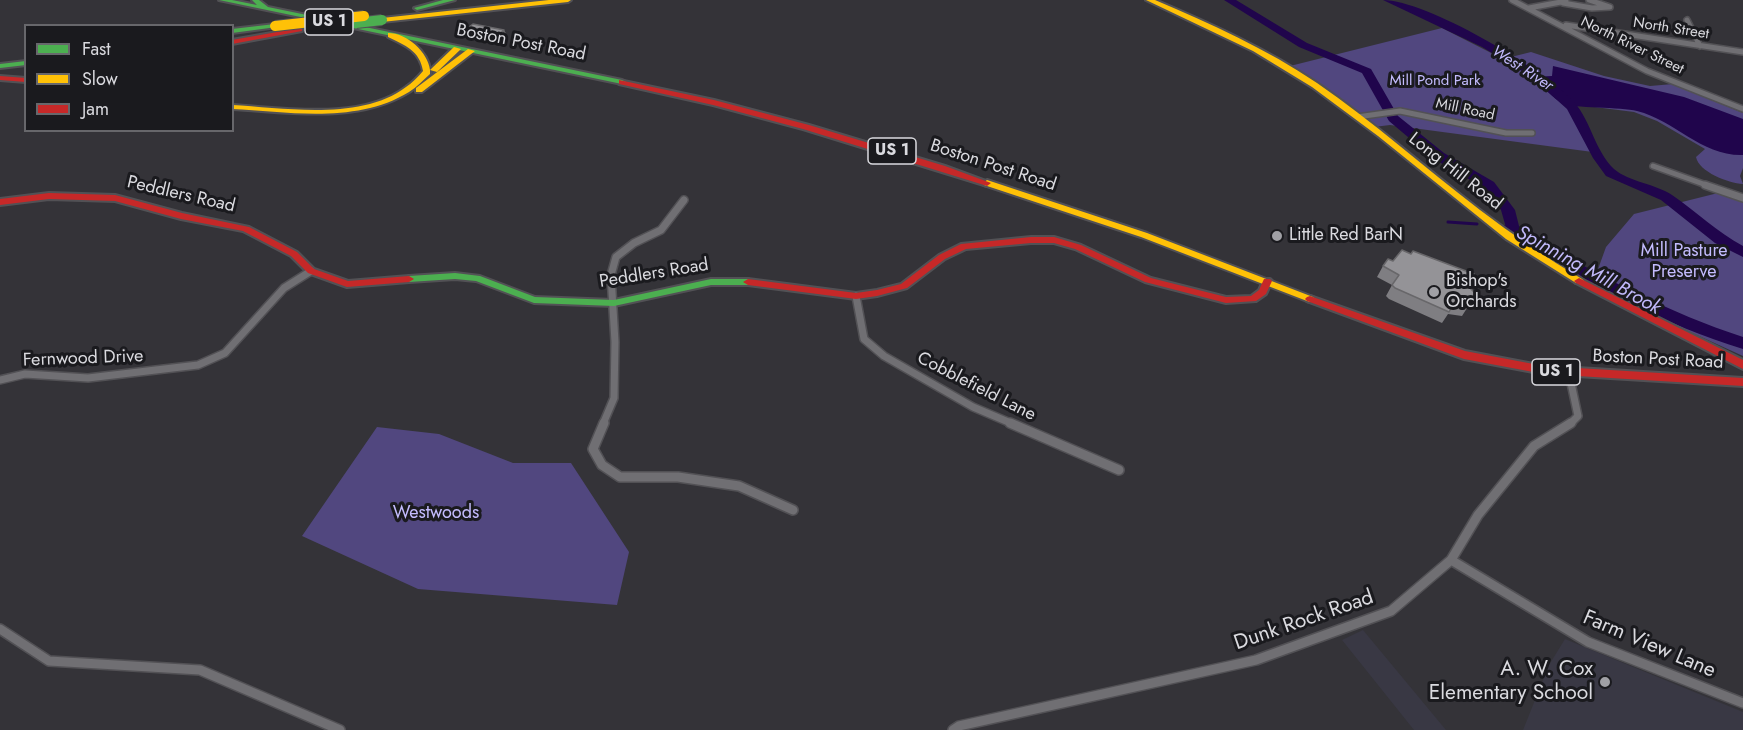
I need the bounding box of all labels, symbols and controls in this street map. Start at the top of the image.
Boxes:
road number: US 1 [305,9,353,35]
street label: North River Street [1577,13,1687,79]
street label: North Street [1632,14,1710,44]
street label: Boston Post Road [455,20,587,66]
legend [24,24,234,132]
text: Fast [82,36,111,62]
water label: West River [1488,42,1556,96]
text: Slow [82,66,118,92]
park label: Mill Pond Park [1389,72,1481,90]
street label: Mill Road [1434,95,1496,125]
text: Jam [82,96,109,122]
street label: Long Hill Road [1404,129,1506,215]
street label: Boston Post Road [927,135,1059,197]
road number: US 1 [868,138,916,164]
street label: Peddlers Road [125,172,237,218]
water label: Spinning Mill Brook [1511,221,1665,321]
place label: Little Red BarN [1289,225,1403,247]
marker: Little Red BarN [1270,229,1284,243]
park label: Mill Pasture Preserve [1640,241,1728,284]
street label: Peddlers Road [598,255,710,293]
place label: Bishop's Orchards [1446,271,1517,314]
marker: Bishop's Orchards [1427,285,1441,299]
street label: Fernwood Drive [22,346,144,372]
street label: Boston Post Road [1592,346,1724,374]
street label: Cobblefield Lane [913,348,1039,426]
road number: US 1 [1532,359,1580,385]
park label: Westwoods [393,503,479,525]
street label: Dunk Rock Road [1231,585,1377,657]
street label: Farm View Lane [1579,606,1719,684]
place label: A. W. Cox Elementary School [1429,657,1593,707]
marker: A. W. Cox Elementary School [1598,675,1612,689]

